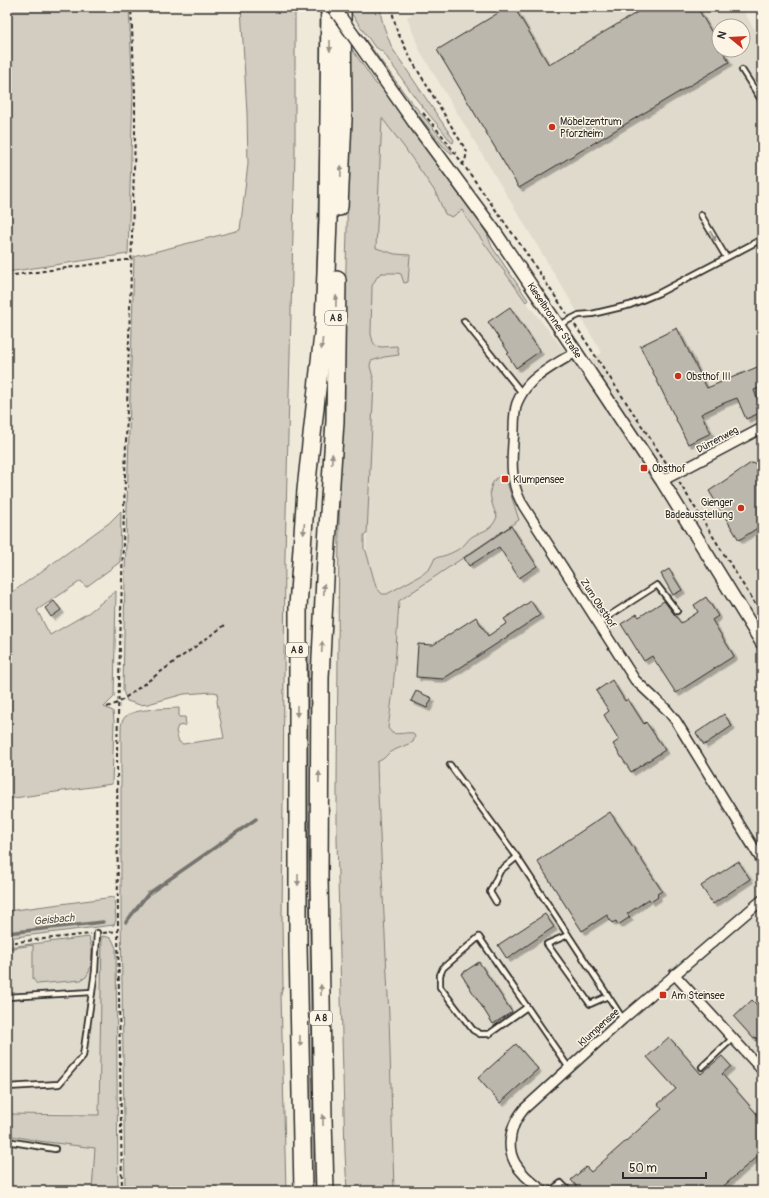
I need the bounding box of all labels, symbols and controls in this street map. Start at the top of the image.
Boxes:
north arrow [711,18,751,58]
text: N [715,29,729,41]
one-way arrow [327,40,333,53]
place label: Möbelzentrum Pforzheim [560,116,622,140]
marker: Möbelzentrum Pforzheim [547,122,557,132]
one-way arrow [337,165,344,177]
one-way arrow [710,230,717,242]
street label: Kieselbronner Straße [524,281,584,361]
one-way arrow [333,295,340,307]
road number: A 8 [325,311,347,325]
one-way arrow [318,338,325,350]
marker: Obsthof III [673,371,683,381]
place label: Obsthof III [686,371,731,383]
street label: Dürrenweg [695,424,740,456]
one-way arrow [329,453,336,465]
marker: Obsthof [639,463,649,473]
place label: Obsthof [652,463,686,475]
marker: Klumpensee [500,474,510,484]
place label: Klumpensee [513,474,564,486]
place label: Gienger Badeausstellung [665,497,733,521]
marker: Gienger Badeausstellung [736,503,746,513]
one-way arrow [300,523,307,535]
street label: Zum Obsthof [578,577,619,630]
one-way arrow [321,583,328,595]
one-way arrow [319,640,325,653]
road number: A 8 [286,643,308,657]
one-way arrow [294,705,300,718]
one-way arrow [316,770,322,783]
one-way arrow [295,874,301,887]
water label: Geisbach [33,911,76,928]
one-way arrow [318,983,324,996]
marker: Am Steinsee [658,990,668,1000]
place label: Am Steinsee [671,990,725,1002]
street label: Klumpensee [576,1006,622,1049]
road number: A 8 [310,1011,332,1025]
one-way arrow [297,1035,303,1048]
one-way arrow [320,1113,326,1126]
scale bar [623,1154,706,1180]
text: 50 m [629,1161,657,1176]

